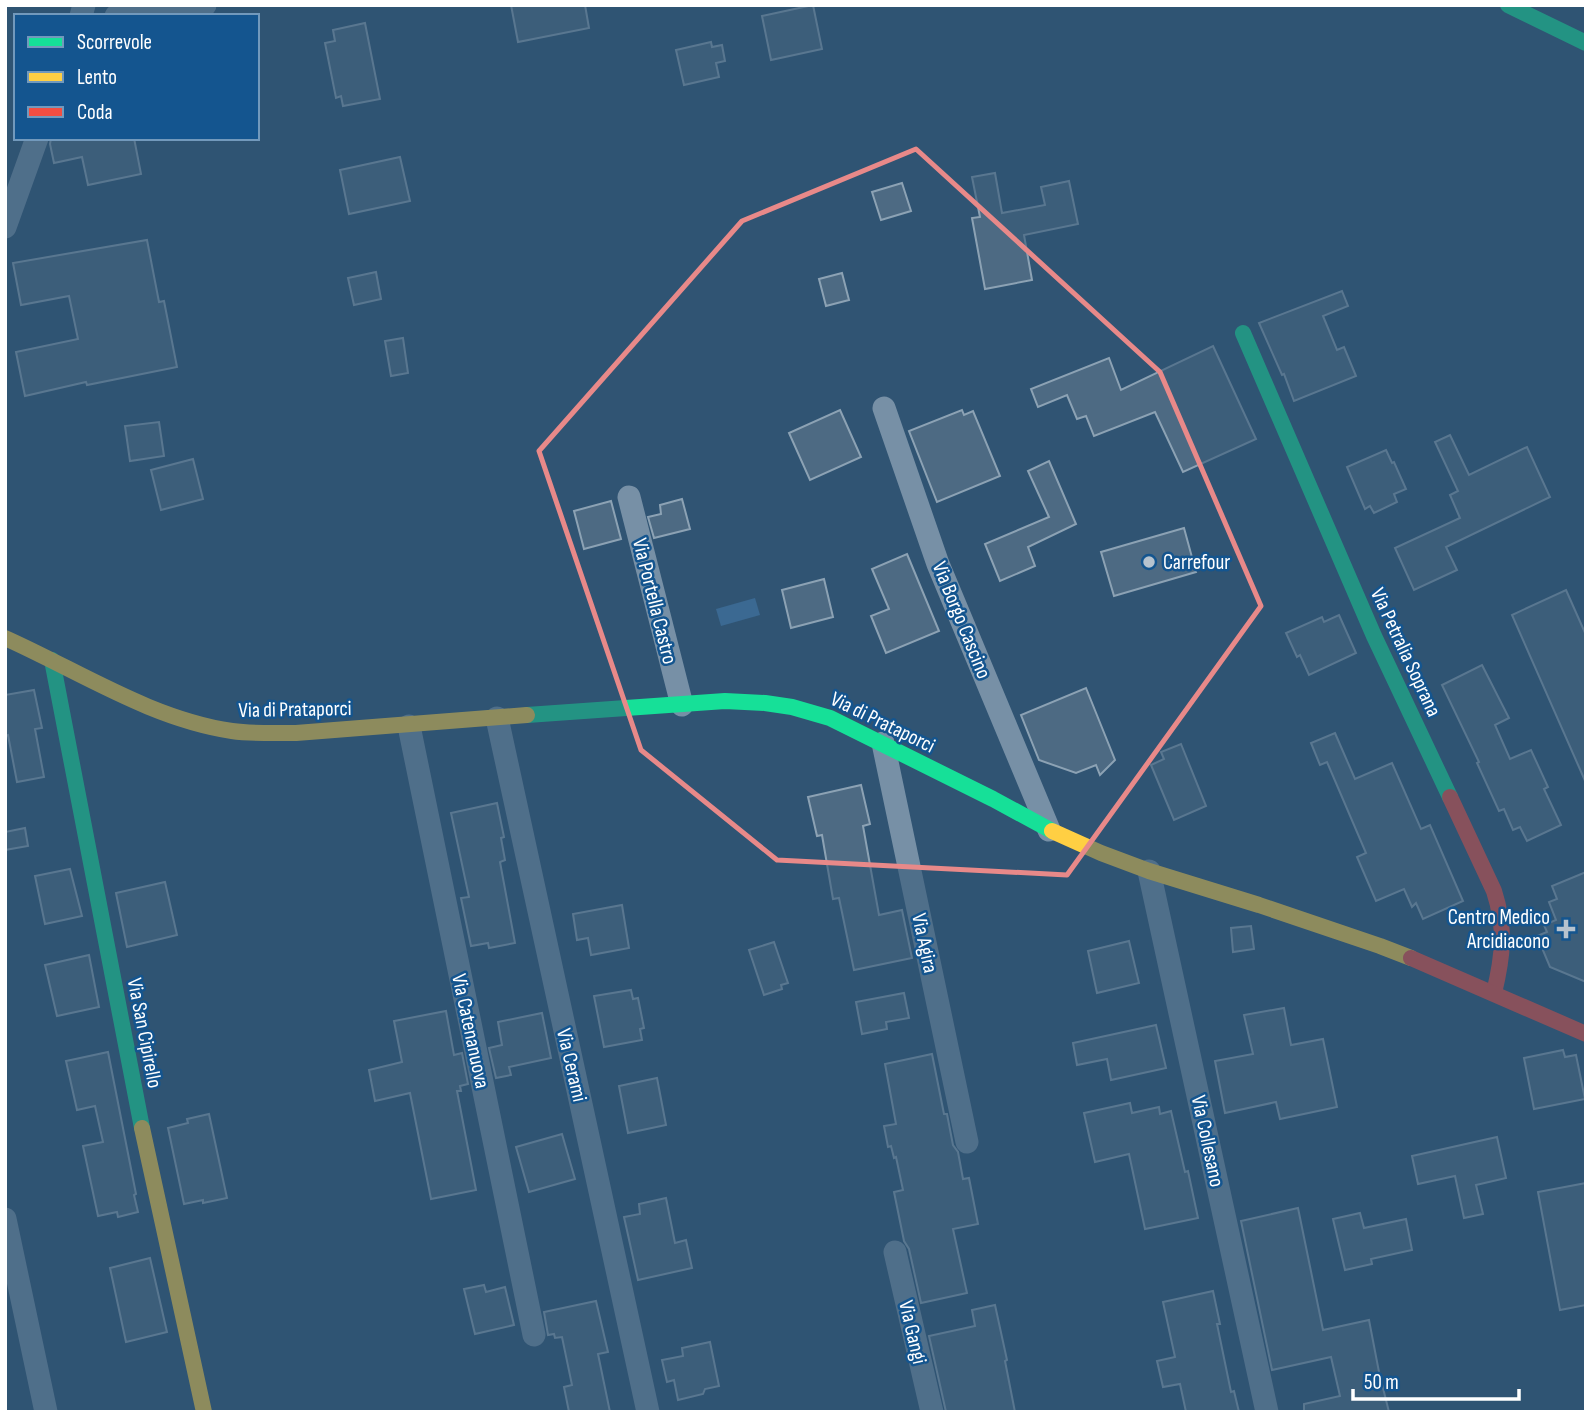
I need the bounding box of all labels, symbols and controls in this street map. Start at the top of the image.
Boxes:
legend [14,14,259,140]
text: Scorrevole [77,30,152,55]
text: Lento [77,65,117,90]
text: Coda [77,100,113,125]
street label: Via Portella Castro [627,536,682,667]
place label: Carrefour [1163,550,1230,575]
marker: Carrefour [1141,554,1157,570]
street label: Via Borgo Cascino [927,558,996,682]
street label: Via Petralia Soprana [1365,584,1446,721]
street label: Via di Prataporci [826,686,939,759]
street label: Via di Prataporci [238,696,352,723]
place label: Centro Medico Arcidiacono [1448,905,1550,954]
street label: Via Agira [906,911,943,975]
marker: Centro Medico Arcidiacono [1556,919,1576,939]
street label: Via Catenanuova [446,971,495,1091]
street label: Via San Cipirello [122,976,167,1090]
street label: Via Cerami [551,1026,592,1104]
street label: Via Collesano [1186,1093,1229,1189]
street label: Via Gangi [893,1298,932,1366]
scale bar [1353,1358,1519,1402]
text: 50 m [1364,1370,1399,1395]

